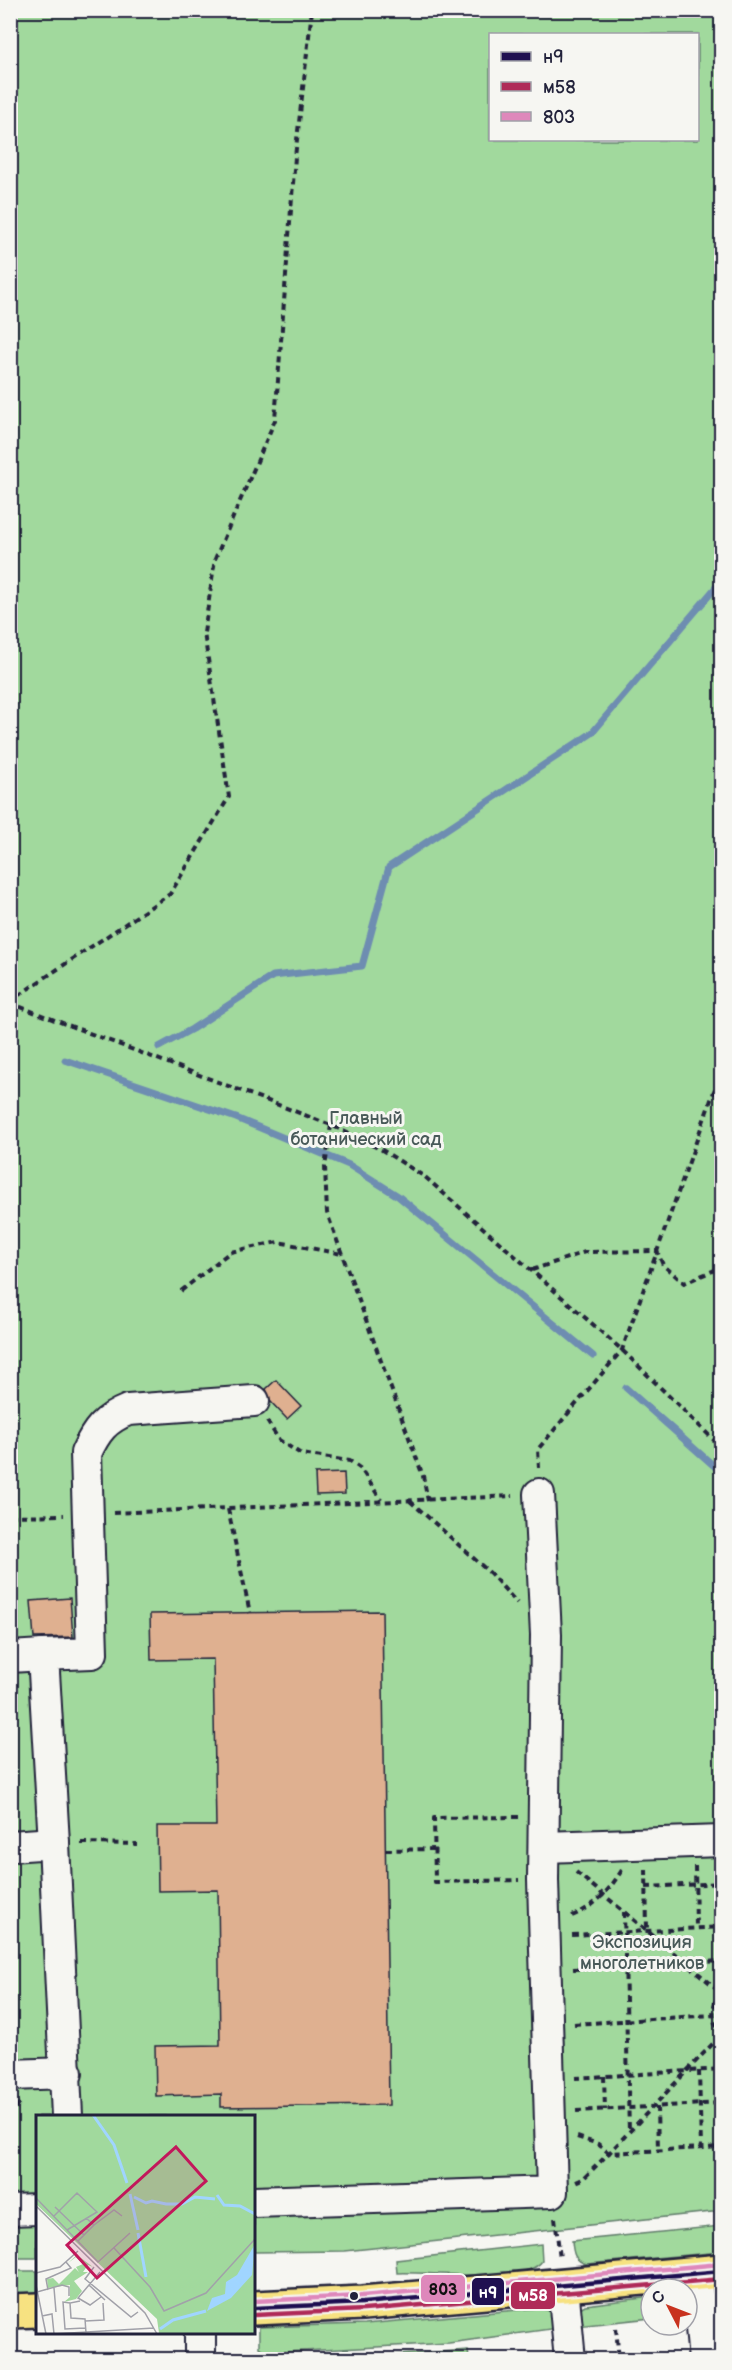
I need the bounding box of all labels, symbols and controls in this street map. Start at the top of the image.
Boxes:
legend [489,33,699,141]
text: н9 [543,47,564,68]
text: м58 [543,77,576,98]
text: 803 [543,107,575,128]
park label: Главный ботанический сад [290,1108,442,1150]
park label: Экспозиция многолетников [580,1932,705,1974]
inset map [36,2115,255,2334]
line badge: 803 [420,2274,466,2303]
line badge: н9 [471,2277,505,2306]
north arrow [639,2277,699,2337]
text: 803 [429,2281,457,2300]
line badge: м58 [510,2281,556,2310]
text: н9 [479,2284,497,2303]
text: м58 [518,2287,548,2306]
text: С [648,2287,670,2308]
unlabelled marker [348,2290,360,2302]

